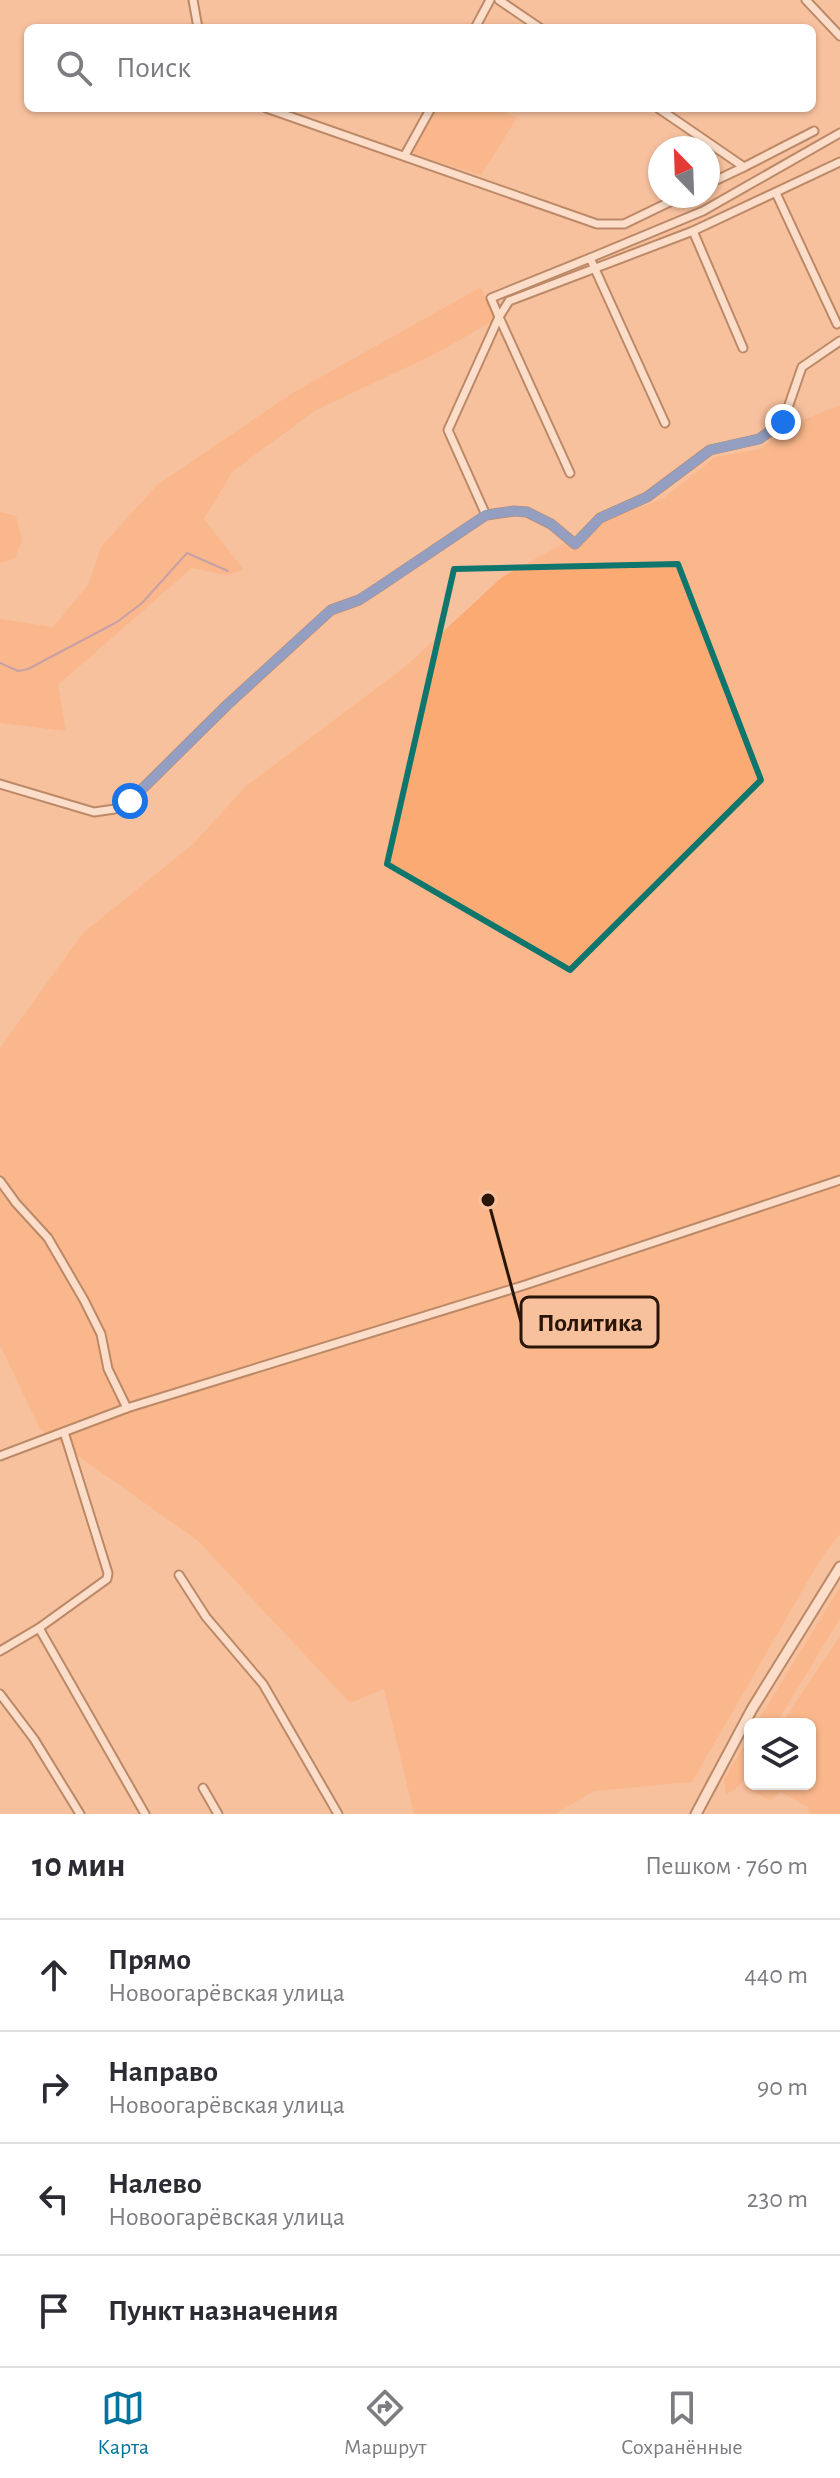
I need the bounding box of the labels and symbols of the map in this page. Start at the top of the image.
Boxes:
north arrow [648,136,720,208]
route end [765,404,801,440]
route start [112,783,148,819]
callout: Политика [521,1297,658,1347]
text: Политика [537,1310,643,1336]

